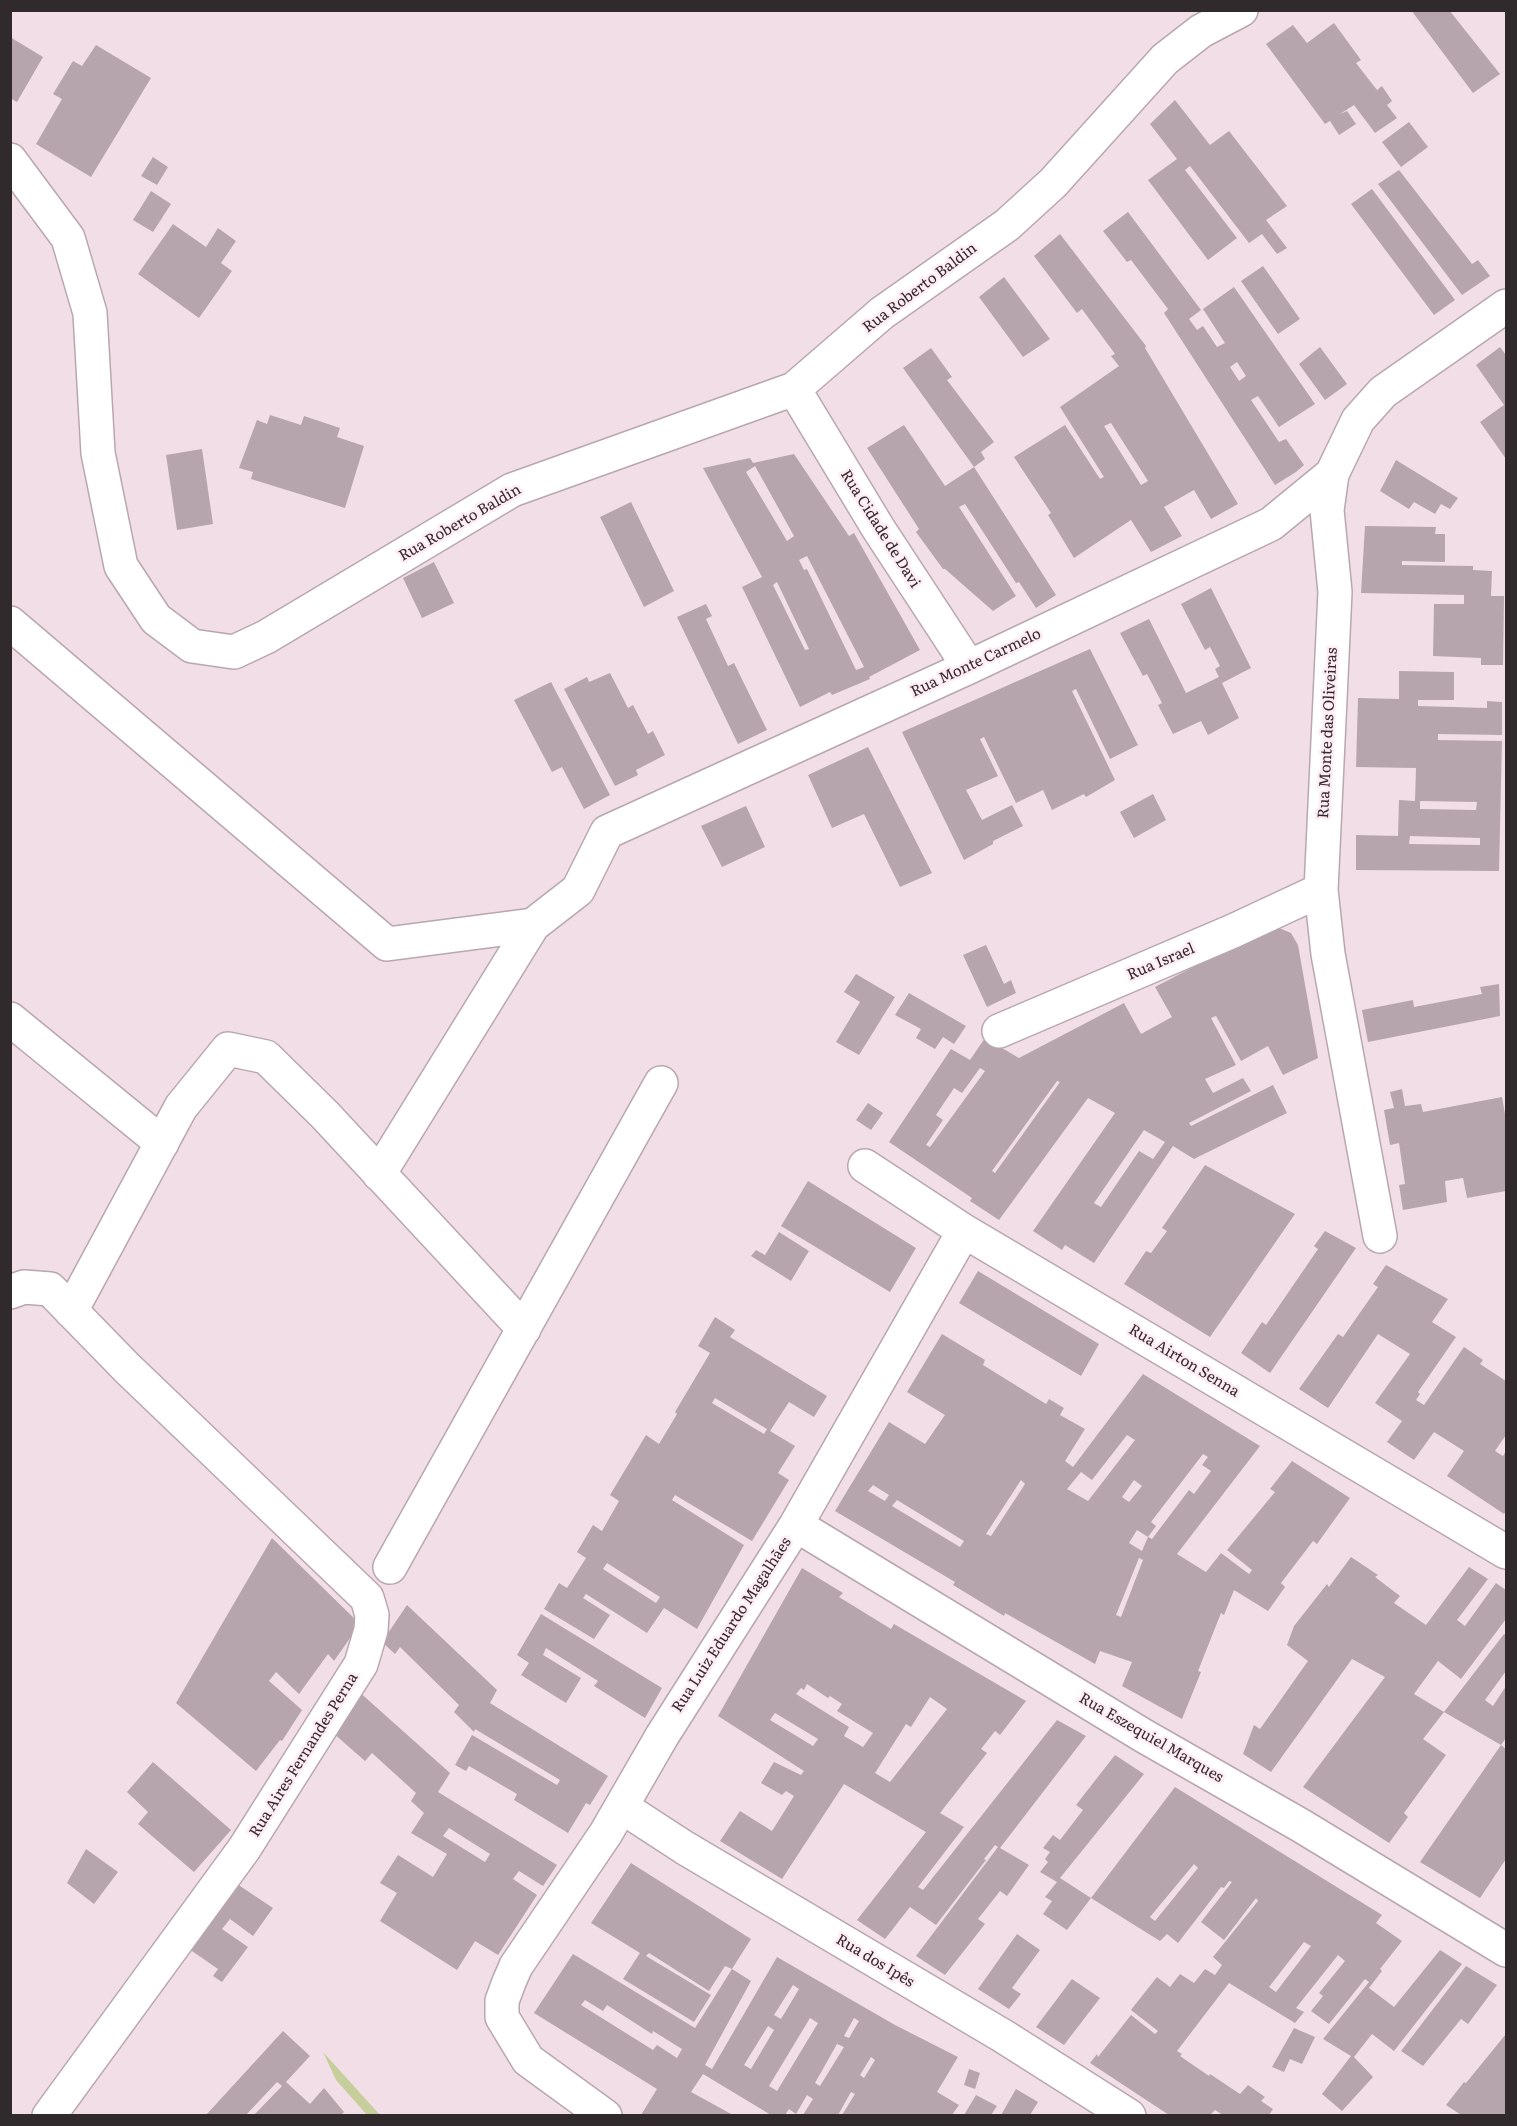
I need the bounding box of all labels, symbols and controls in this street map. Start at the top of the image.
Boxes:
street label: Rua Roberto Baldin [859,239,981,337]
street label: Rua Cidade de Davi [836,467,924,591]
street label: Rua Roberto Baldin [396,481,524,565]
street label: Rua Monte Carmelo [908,625,1044,701]
street label: Rua Monte das Oliveiras [1315,647,1341,819]
street label: Rua Israel [1125,940,1197,984]
street label: Rua Airton Senna [1125,1321,1243,1401]
street label: Rua Luiz Eduardo Magalhães [669,1534,795,1716]
street label: Rua Aires Fernandes Perna [246,1670,362,1840]
street label: Rua Eszequiel Marques [1076,1689,1226,1787]
street label: Rua dos Ipês [833,1931,917,1991]

